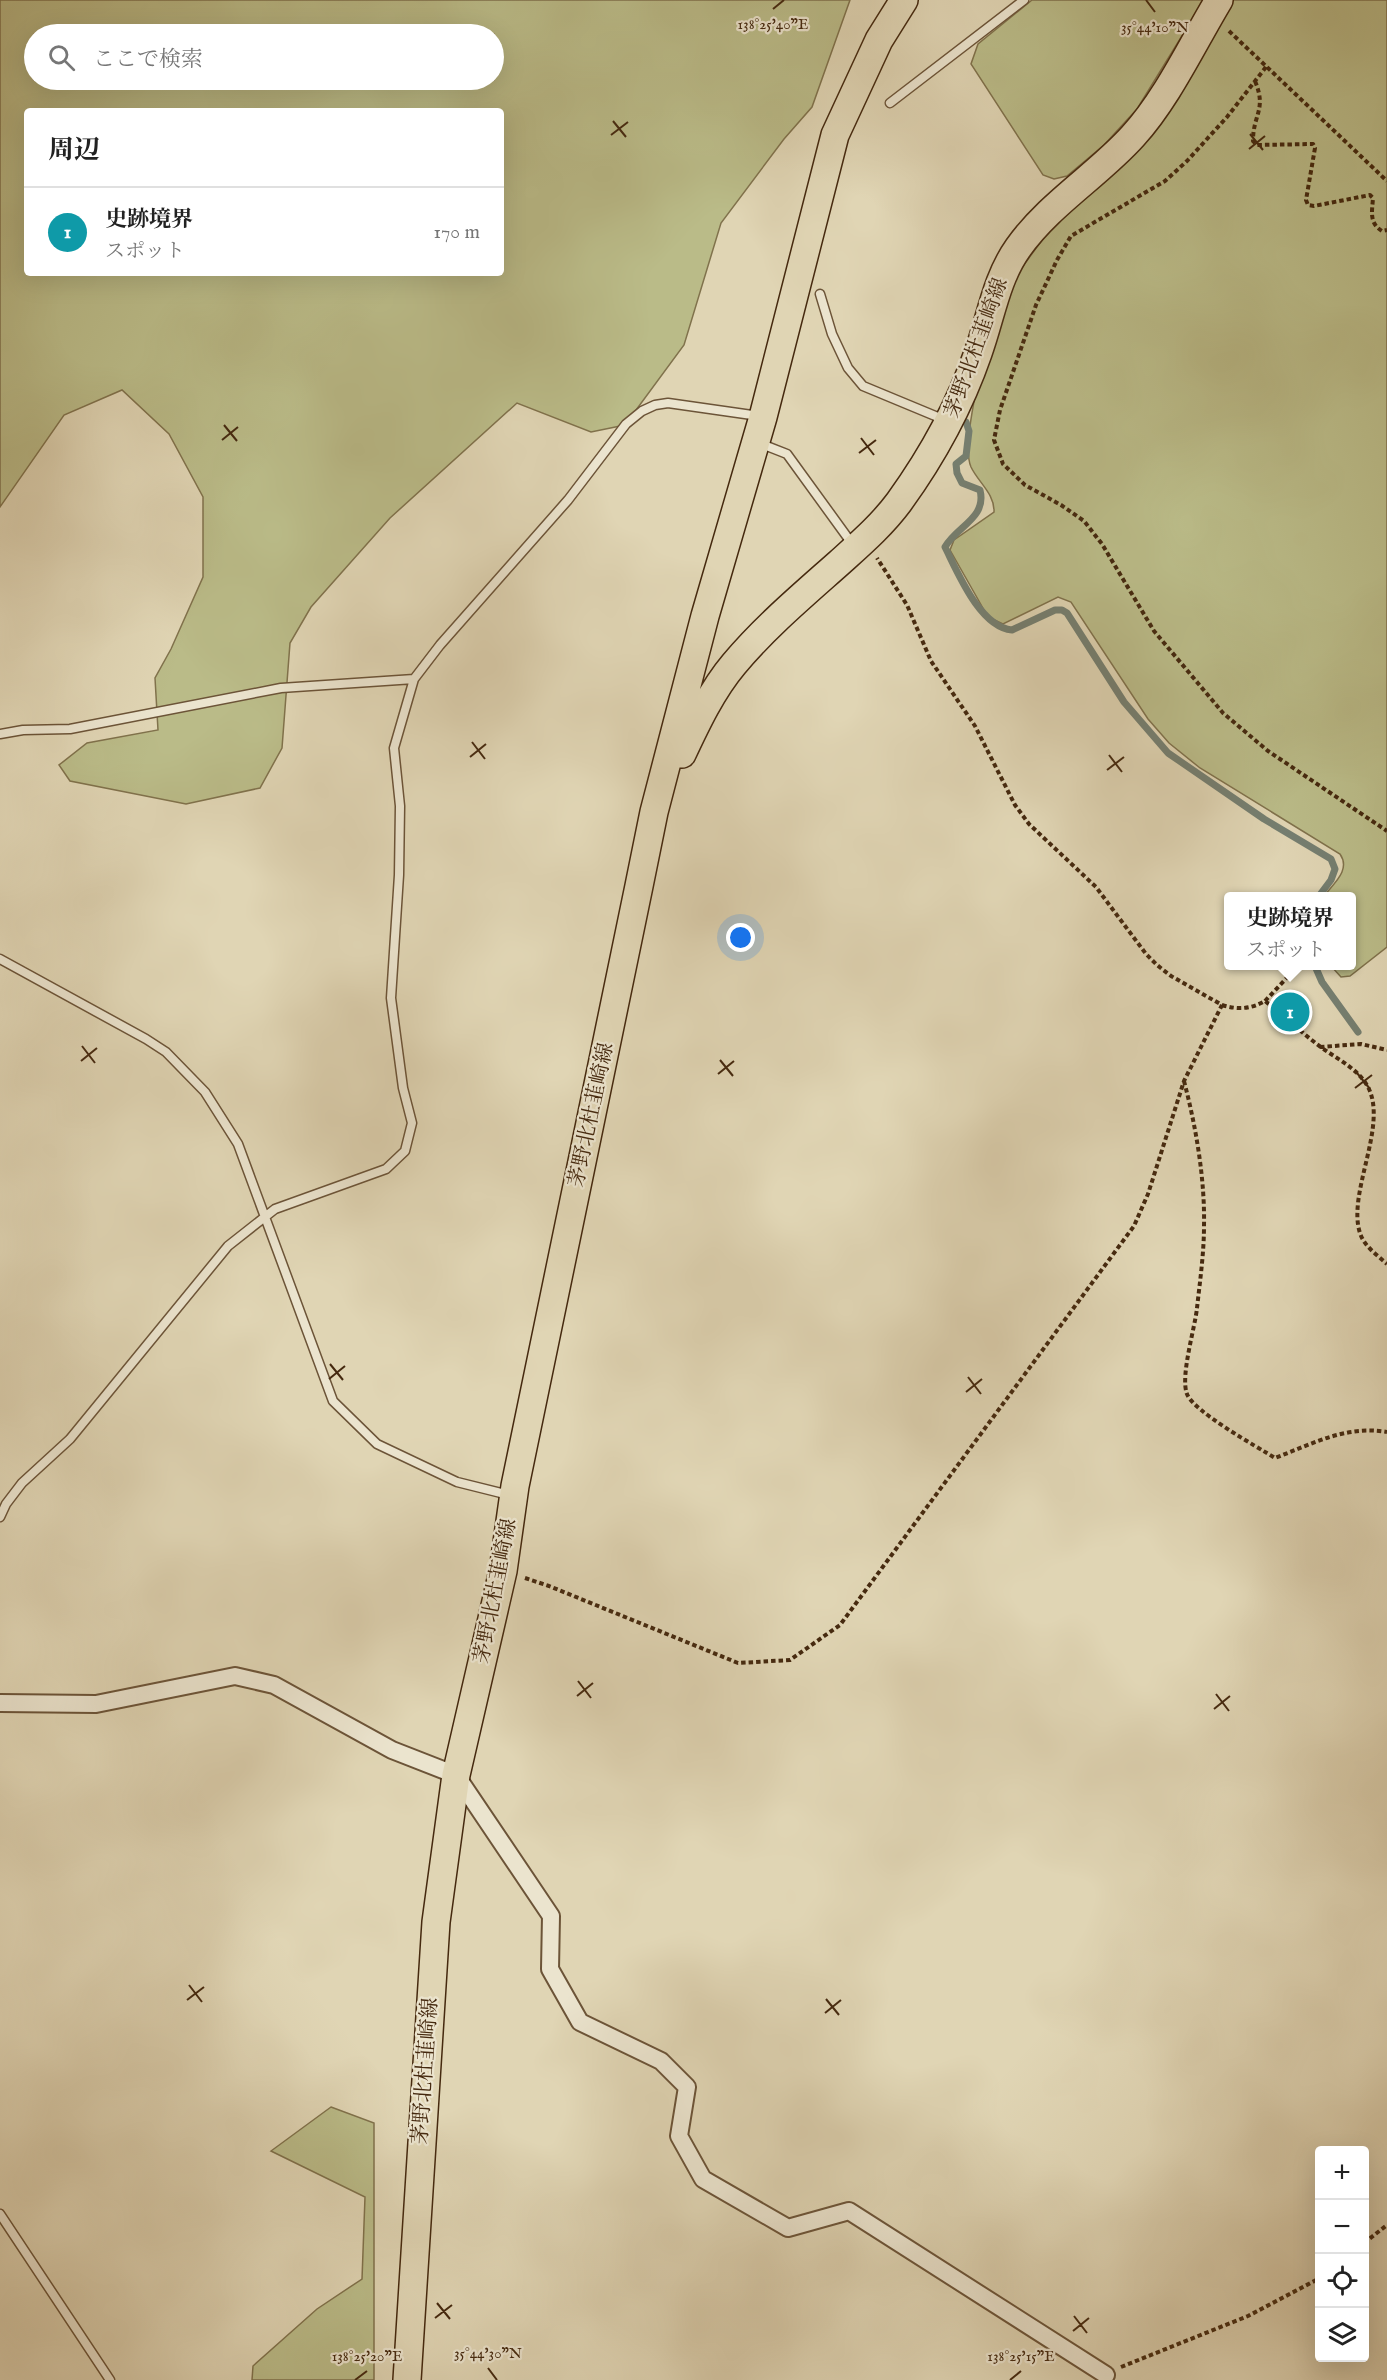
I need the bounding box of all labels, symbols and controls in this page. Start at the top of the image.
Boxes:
text: 138°25'40"E [738,15,808,34]
text: 35°44'10"N [1121,18,1189,37]
search box [24,24,504,90]
icon: search [45,41,78,74]
text: ここで検索 [93,46,203,74]
text: 周辺 [48,134,100,167]
text: 史跡境界 [105,206,193,234]
text: 1 [64,220,71,245]
text: 170 m [434,220,480,245]
text: スポット [105,239,185,264]
street label: 茅野北杜韮崎線 [939,274,1015,422]
popup [1224,892,1356,970]
text: 史跡境界 [1246,905,1334,933]
your location [726,923,755,952]
text: スポット [1246,938,1326,963]
pin: 1 [1270,990,1310,1034]
street label: 茅野北杜韮崎線 [564,1040,620,1190]
street label: 茅野北杜韮崎線 [469,1516,523,1666]
street label: 茅野北杜韮崎線 [407,1997,445,2145]
map controls [1315,2146,1369,2362]
button: + [1315,2146,1369,2200]
button: − [1315,2200,1369,2254]
button: locate [1315,2254,1369,2308]
button: layers [1315,2308,1369,2362]
text: 35°44'30"N [454,2344,522,2363]
text: 138°25'20"E [332,2347,402,2366]
text: 138°25'15"E [987,2347,1055,2366]

